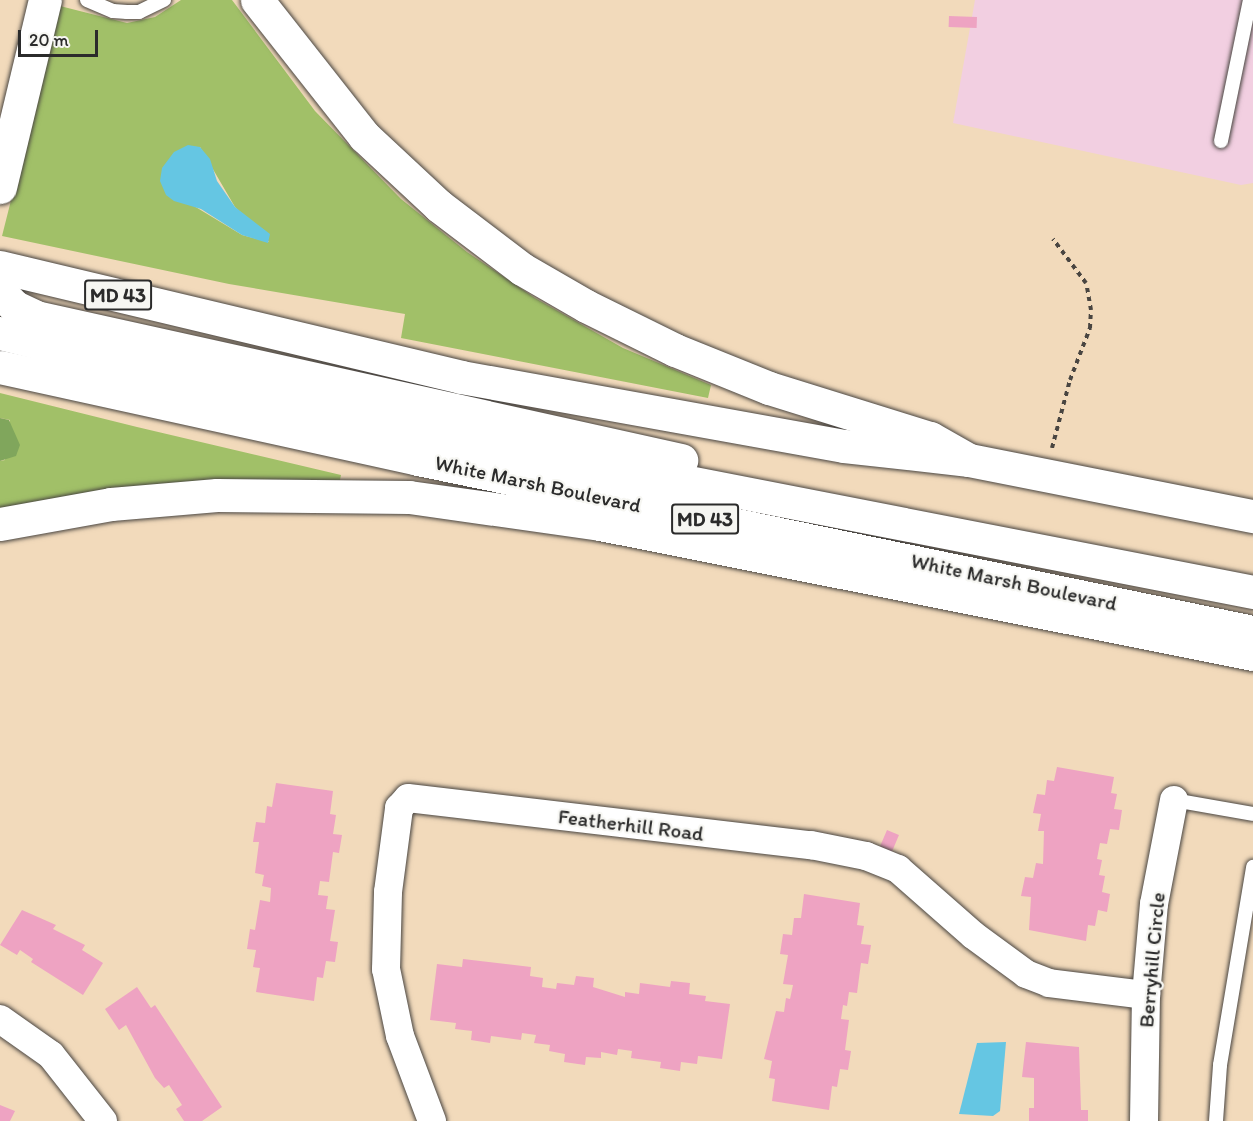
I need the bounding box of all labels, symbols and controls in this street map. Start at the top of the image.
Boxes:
scale bar [21,18,100,56]
text: 20 m [29,29,69,51]
road number: MD 43 [84,278,152,312]
street label: White Marsh Boulevard [432,450,644,518]
road number: MD 43 [670,502,740,536]
street label: White Marsh Boulevard [908,548,1120,616]
street label: Featherhill Road [557,804,705,846]
street label: Berryhill Circle [1134,891,1170,1029]

